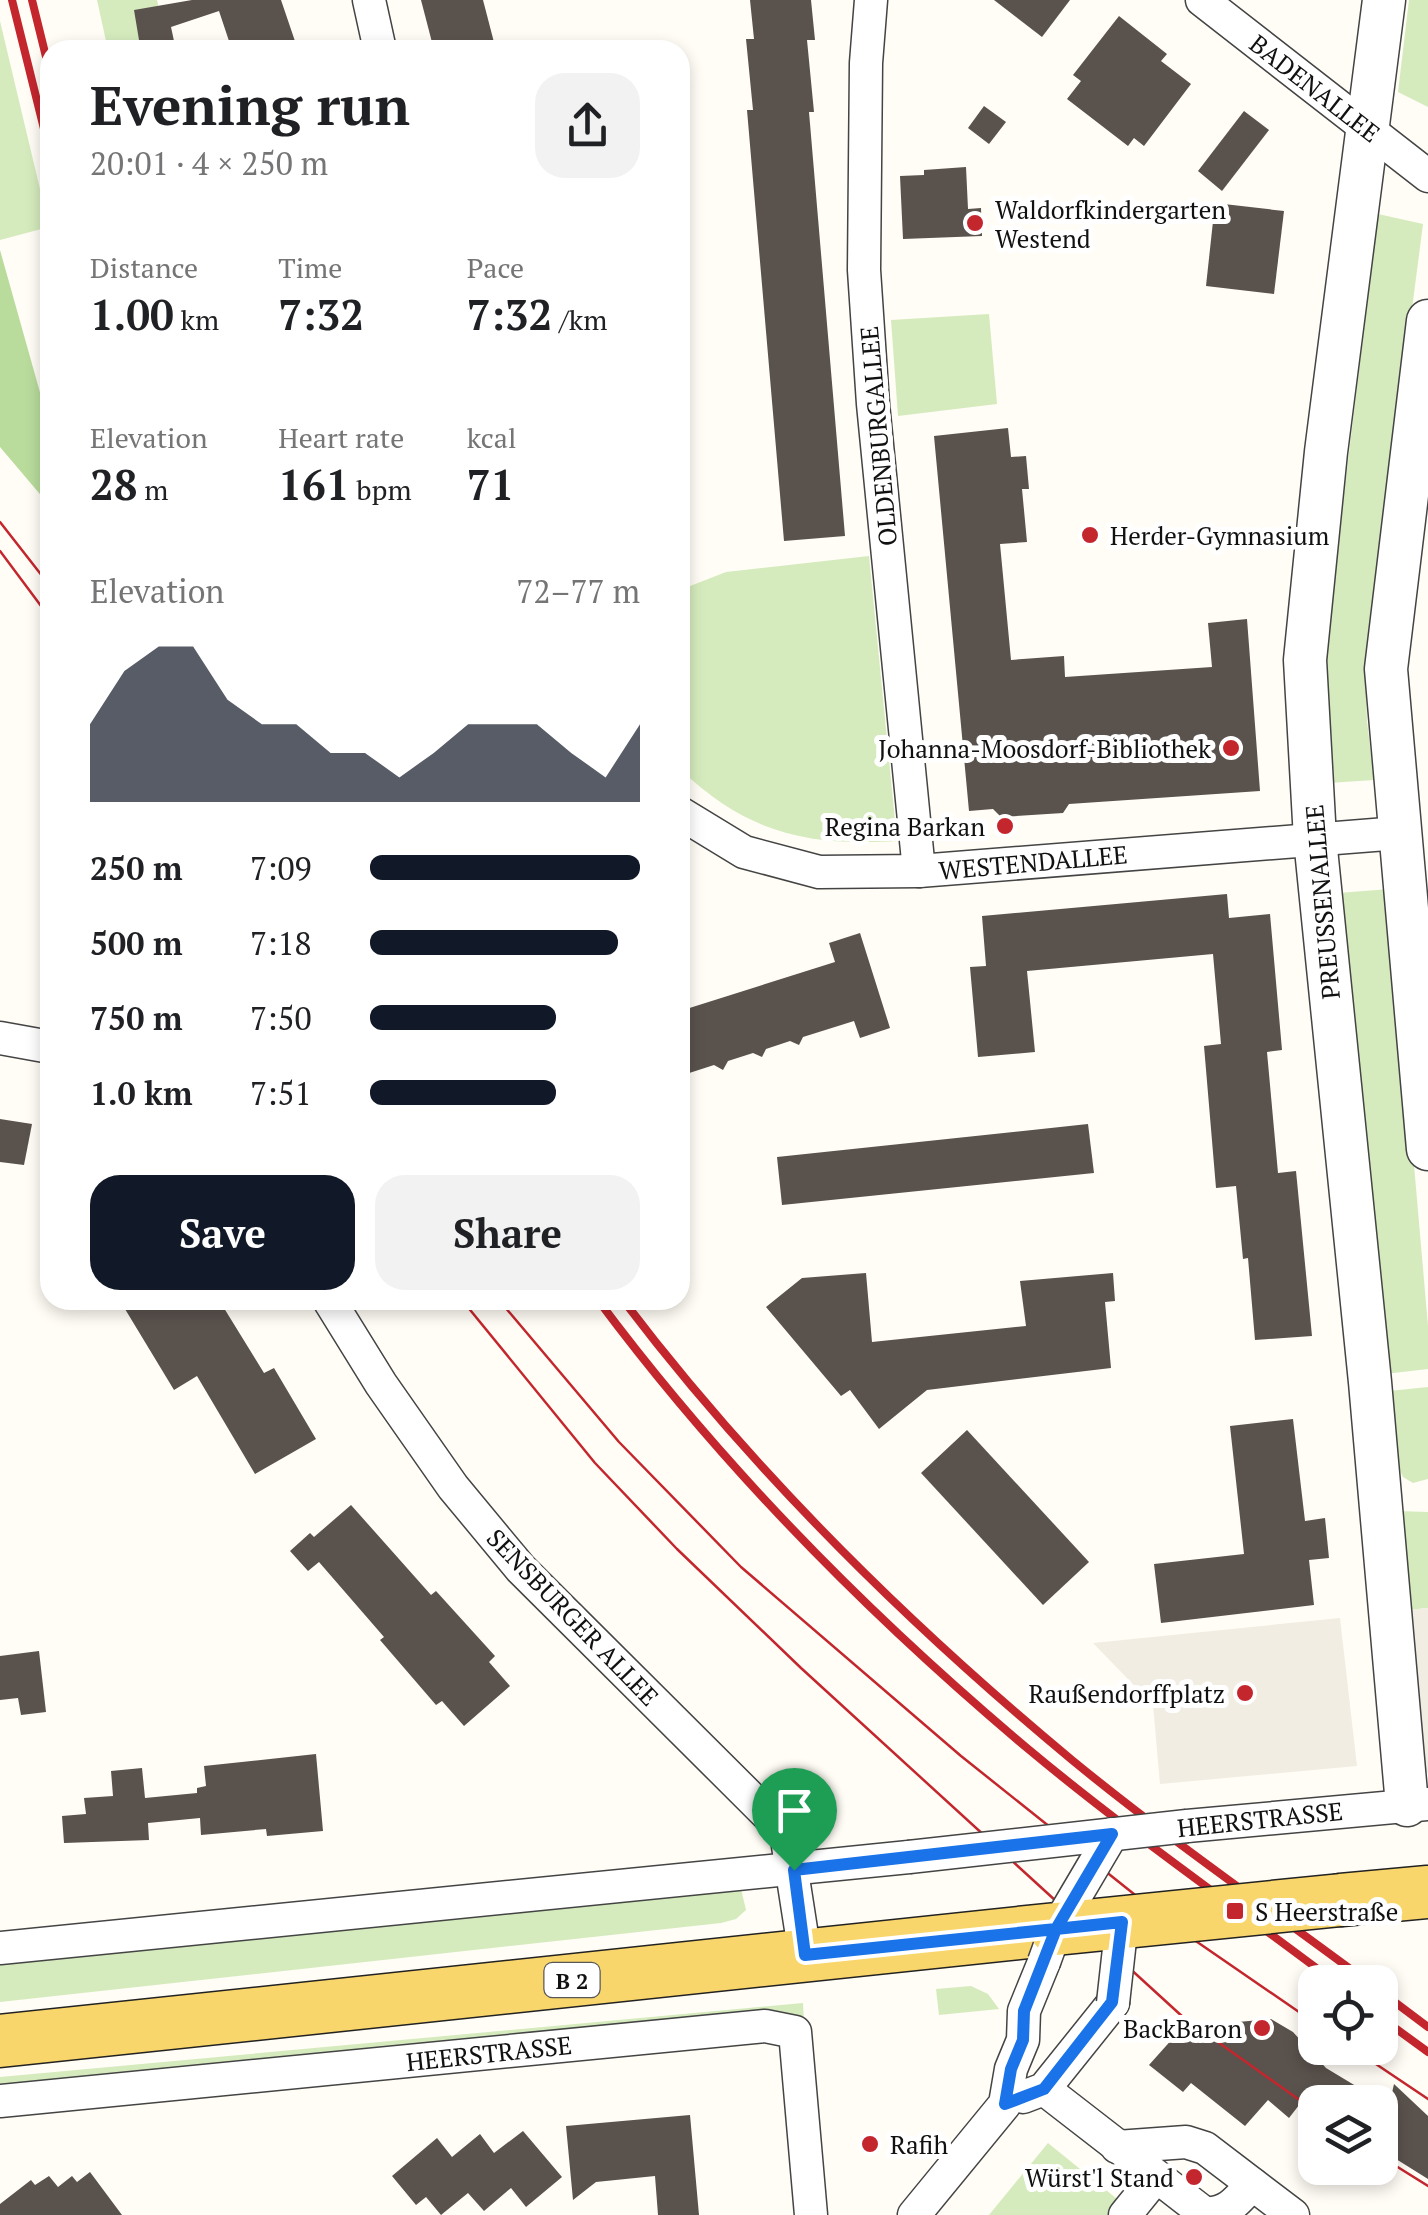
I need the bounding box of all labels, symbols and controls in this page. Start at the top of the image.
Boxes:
street label: BADENALLEE [1243,27,1387,149]
text: Evening run [90,68,410,141]
button: share [535,73,640,178]
text: 20:01 · 4 × 250 m [90,142,328,184]
place label: Waldorfkindergarten Westend [995,193,1226,255]
marker: Waldorfkindergarten Westend [964,212,986,234]
text: Distance [90,249,198,286]
text: Time [278,249,342,286]
text: Pace [467,249,524,286]
text: 1.00 [90,286,174,342]
text: 7:32 [278,286,364,342]
text: 7:32 [467,286,552,342]
text: km [174,301,219,338]
text: /km [552,301,607,338]
street label: OLDENBURGALLEE [852,325,904,547]
text: Elevation [90,419,208,456]
text: Heart rate [278,419,404,456]
text: kcal [467,419,516,456]
text: 28 [90,456,137,512]
text: 161 [278,456,350,512]
text: 71 [467,456,514,512]
text: m [137,471,168,508]
text: bpm [350,471,412,508]
place label: Herder-Gymnasium [1110,519,1330,552]
marker: Herder-Gymnasium [1079,524,1101,546]
text: Elevation [90,570,224,612]
text: 72–77 m [516,570,640,612]
place label: Johanna-Moosdorf-Bibliothek [878,732,1211,765]
marker: Johanna-Moosdorf-Bibliothek [1220,737,1242,759]
street label: PREUSSENALLEE [1297,803,1347,1001]
place label: Regina Barkan [825,810,985,843]
marker: Regina Barkan [994,815,1016,837]
street label: WESTENDALLEE [937,837,1129,887]
text: 250 m [90,847,182,889]
text: 7:09 [250,847,312,889]
text: 500 m [90,922,182,964]
text: 7:18 [250,922,312,964]
text: 750 m [90,997,182,1039]
text: 7:50 [250,997,312,1039]
text: 1.0 km [90,1072,193,1114]
text: 7:51 [250,1072,312,1114]
button: Save [90,1175,355,1290]
button: Share [375,1175,640,1290]
street label: SENSBURGER ALLEE [480,1521,666,1713]
place label: Raußendorffplatz [1029,1677,1225,1710]
marker: Raußendorffplatz [1234,1682,1256,1704]
pin [752,1768,837,1871]
icon: arrive [767,1783,822,1838]
street label: HEERSTRASSE [1176,1794,1344,1844]
place label: S Heerstraße [1255,1895,1398,1928]
marker: S Heerstraße [1224,1900,1246,1922]
road number: B 2 [544,1963,600,1997]
map controls [1298,1965,1398,2185]
button: locate [1298,1965,1398,2065]
place label: BackBaron [1123,2012,1242,2045]
marker: BackBaron [1251,2017,1273,2039]
street label: HEERSTRASSE [405,2028,573,2078]
button: layers [1298,2085,1398,2185]
place label: Rafih [890,2128,949,2161]
marker: Rafih [859,2133,881,2155]
place label: Würst'l Stand [1025,2161,1174,2194]
marker: Würst'l Stand [1183,2166,1205,2188]

